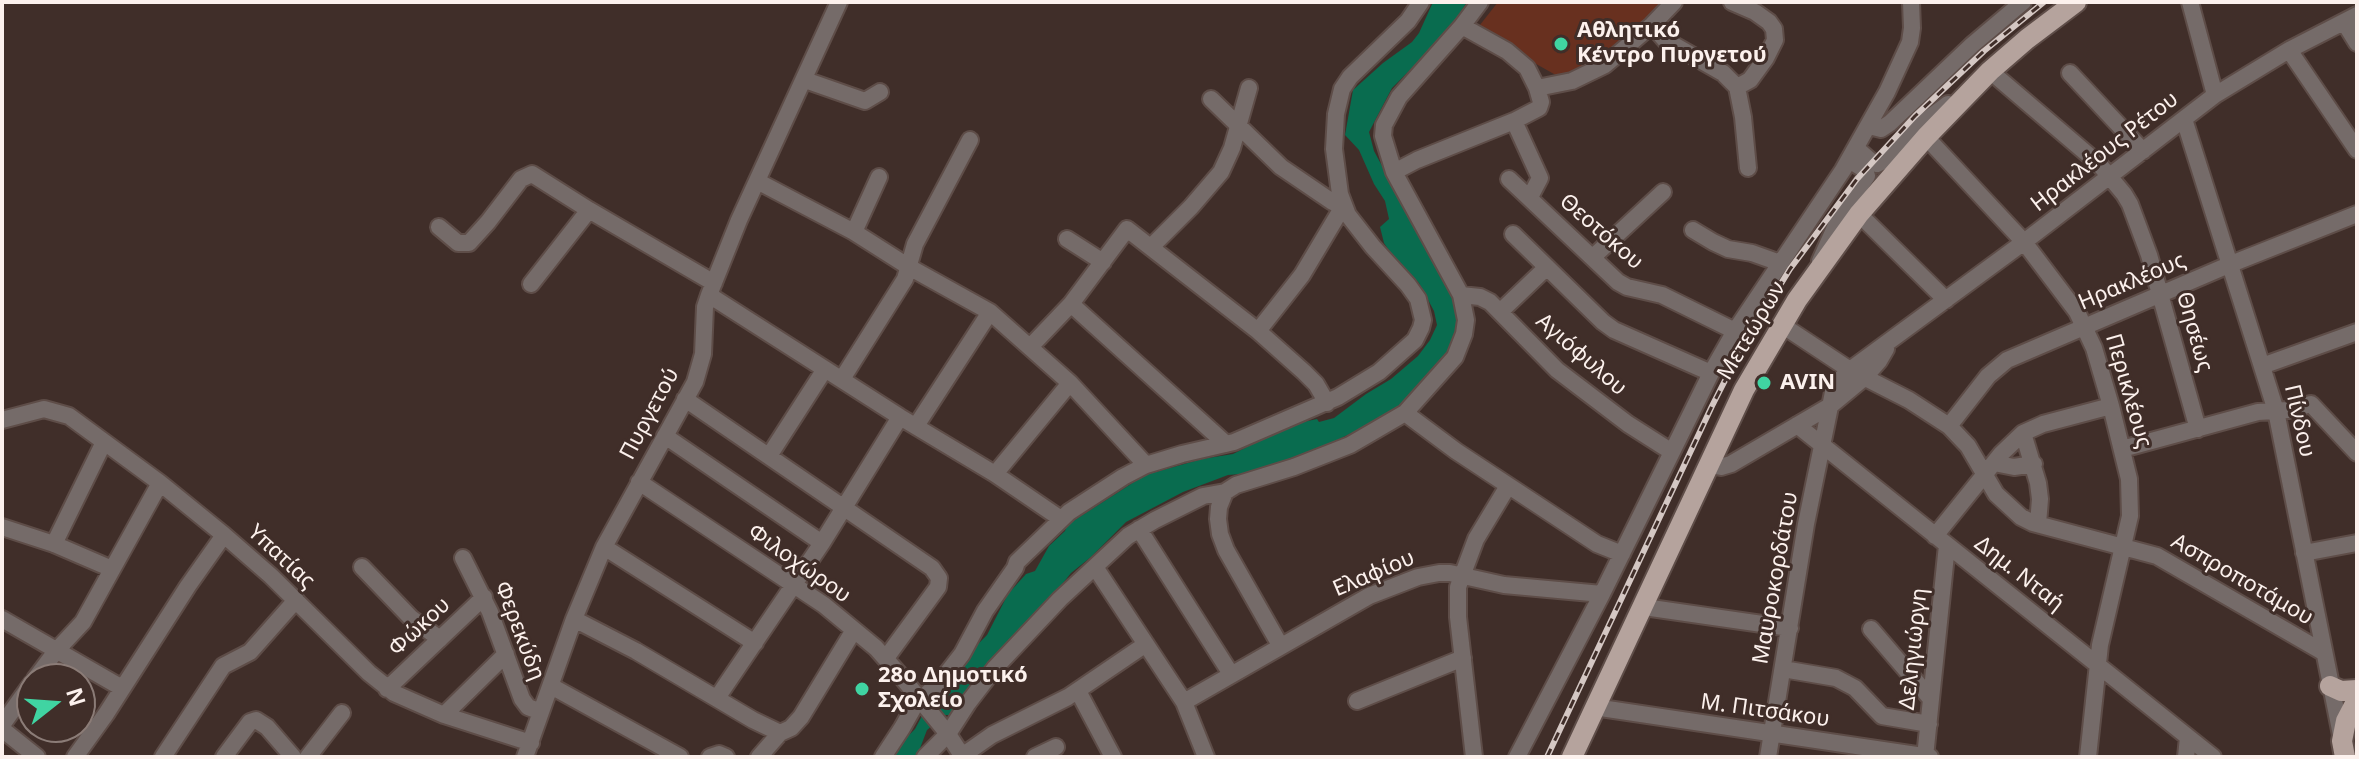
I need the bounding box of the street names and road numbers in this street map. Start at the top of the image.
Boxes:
street label: Ηρακλέους Ρέτου [2026,86,2184,218]
street label: Θεοτόκου [1554,188,1648,276]
street label: Ηρακλέους [2075,248,2189,316]
street label: Μετεώρων [1712,277,1792,385]
street label: Θησέως [2170,289,2218,375]
street label: Αγιόφυλου [1530,308,1632,402]
street label: Περικλέους [2099,331,2157,451]
street label: Πυργετού [615,363,685,465]
street label: Πίνδου [2278,382,2320,460]
street label: Μαυροκορδάτου [1748,490,1804,666]
street label: Υπατίας [242,519,320,595]
street label: Φιλοχώρου [742,519,856,609]
street label: Ασπροποτάμου [2166,529,2318,631]
street label: Δημ. Νταή [1969,531,2069,617]
street label: Ελαφίου [1329,545,1419,603]
street label: Φερεκύδη [488,578,550,684]
street label: Δεληγιώργη [1894,587,1934,711]
street label: Φώκου [384,592,456,662]
street label: Μ. Πιτσάκου [1699,689,1831,733]

